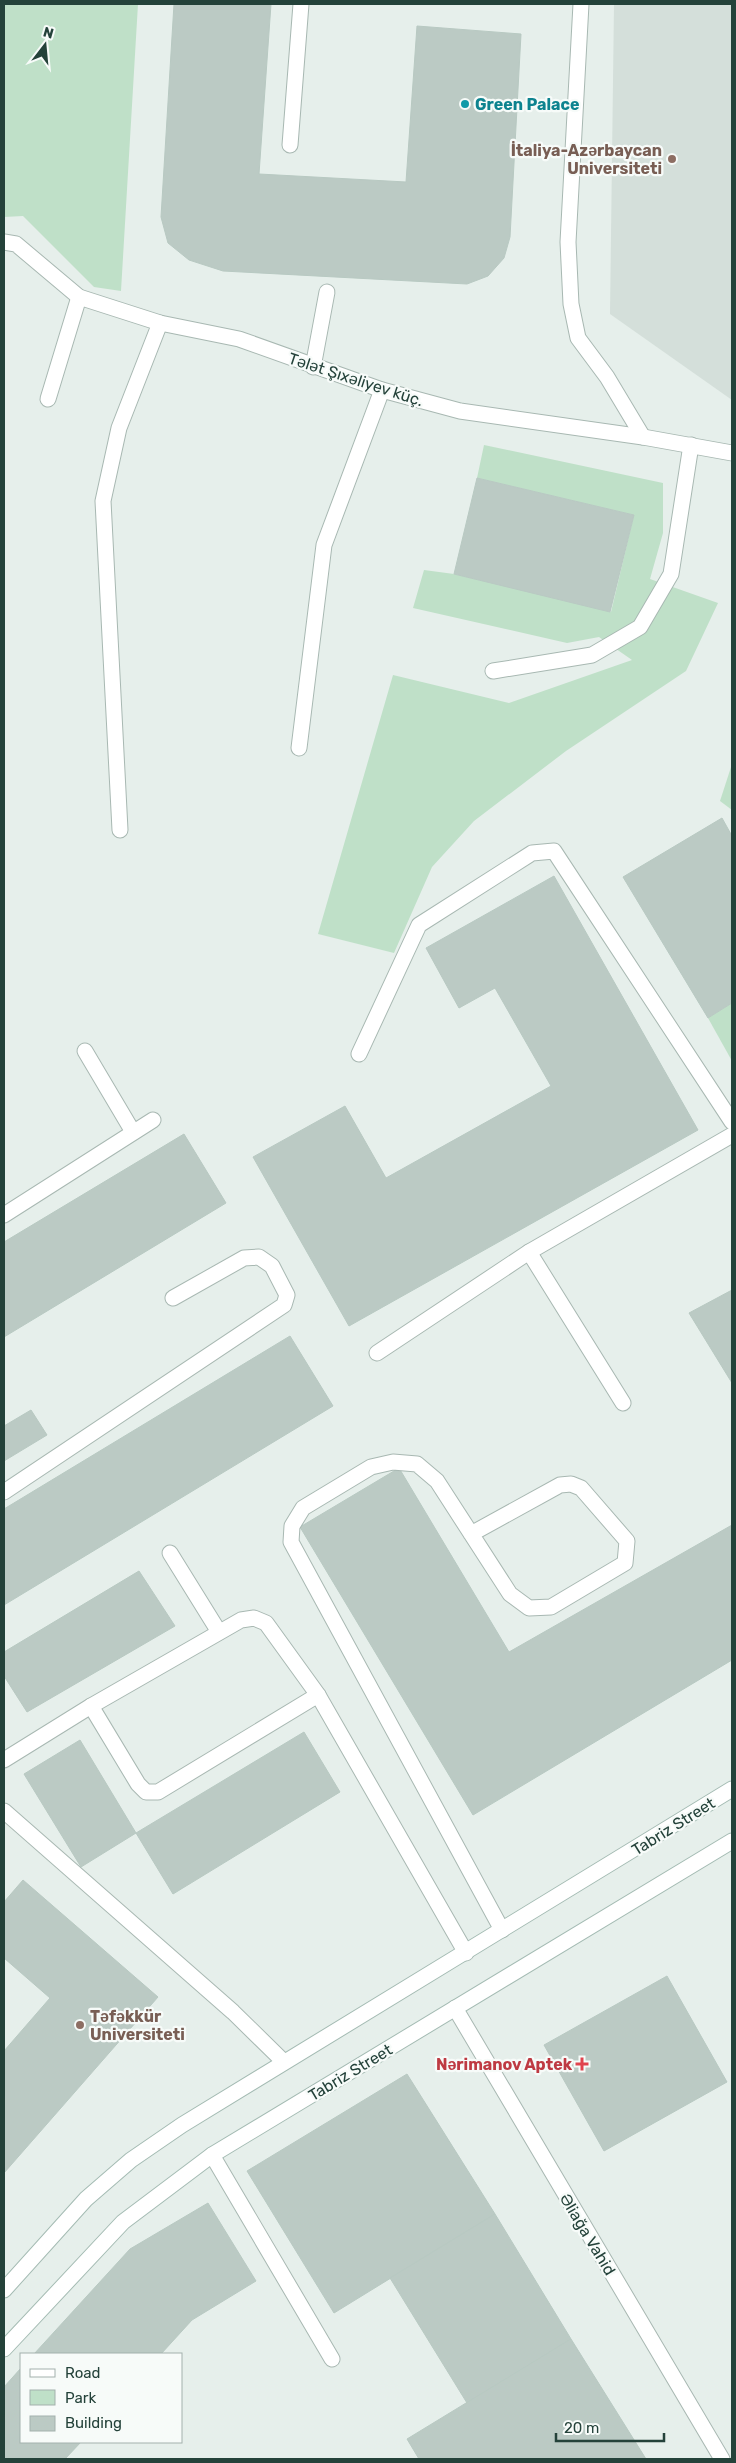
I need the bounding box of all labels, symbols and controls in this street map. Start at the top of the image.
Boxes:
north arrow [20,20,70,70]
text: N [41,23,56,43]
place label: Green Palace [475,95,579,114]
marker: Green Palace [459,98,471,110]
place label: İtaliya-Azərbaycan Universiteti [511,141,662,178]
marker: İtaliya-Azərbaycan Universiteti [666,153,678,165]
street label: Tələt Şıxəliyev küç. [286,349,426,410]
street label: Tabriz Street [628,1793,718,1859]
place label: Təfəkkür Universiteti [90,2007,185,2044]
marker: Təfəkkür Universiteti [74,2019,86,2031]
street label: Tabriz Street [305,2040,396,2105]
place label: Nərimanov Aptek [436,2055,573,2074]
marker: Nərimanov Aptek [576,2058,588,2070]
street label: Əliağa Vahid [556,2190,619,2279]
legend [20,2353,182,2443]
text: Road [65,2364,101,2382]
text: Park [65,2389,96,2407]
scale bar [556,2410,664,2442]
text: Building [65,2414,122,2432]
text: 20 m [564,2419,599,2437]

